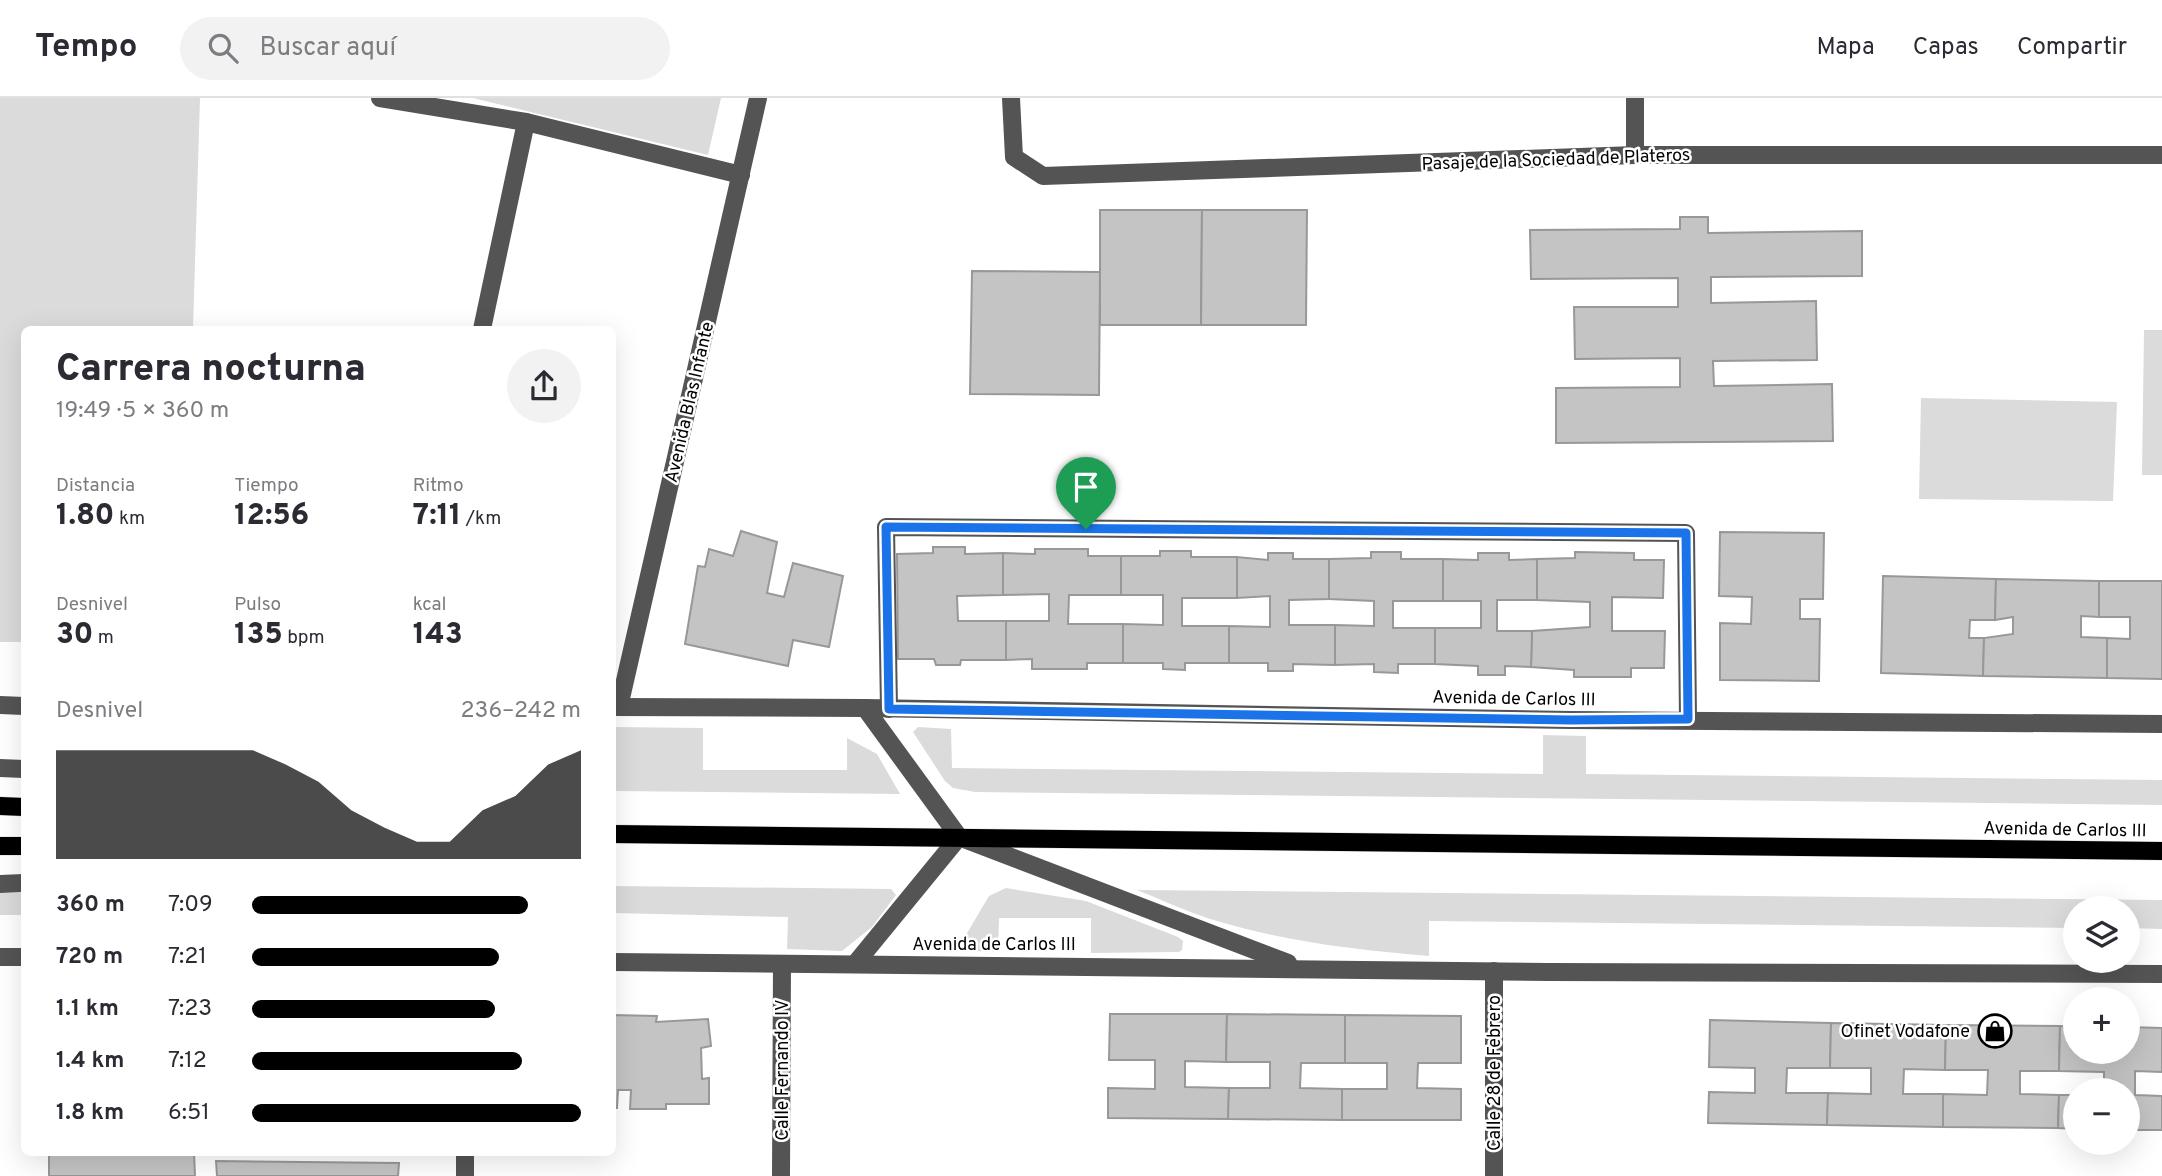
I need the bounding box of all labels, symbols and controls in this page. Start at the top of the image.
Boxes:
search box [180,17,670,80]
text: Tempo [35,27,138,69]
icon: search [204,29,242,67]
text: Buscar aquí [260,32,396,65]
text: Mapa [1817,33,1875,63]
text: Capas [1913,33,1979,63]
text: Compartir [2017,33,2127,63]
street label: Pasaje de la Sociedad de Plateros [1421,144,1691,177]
street label: Avenida Blas Infante [661,320,720,485]
text: Carrera nocturna [56,346,366,395]
button: share [507,349,581,423]
text: 19:49 · 5 × 360 m [56,397,229,426]
pin [1056,457,1116,529]
icon: arrive [1067,468,1105,506]
text: Distancia [56,474,135,498]
text: Tiempo [234,474,299,498]
text: Ritmo [413,474,464,498]
text: 1.80 [56,498,114,535]
text: 12:56 [234,498,309,535]
text: 7:11 [413,498,461,535]
text: km [114,507,145,531]
text: /km [461,507,501,531]
text: Desnivel [56,593,128,617]
text: Pulso [234,593,281,617]
text: kcal [413,593,446,617]
text: 30 [56,617,93,654]
text: 135 [234,617,283,654]
text: 143 [413,617,463,654]
text: m [93,626,114,650]
text: bpm [283,626,325,650]
street label: Avenida de Carlos III [1432,687,1596,712]
text: Desnivel [56,697,143,726]
text: 236–242 m [461,697,581,726]
street label: Avenida de Carlos III [1983,818,2147,843]
text: 360 m [56,891,125,920]
text: 7:09 [168,891,213,920]
map controls [2063,896,2140,1155]
button: layers [2063,896,2140,973]
street label: Avenida de Carlos III [912,934,1076,957]
text: 720 m [56,943,123,972]
text: 7:21 [168,943,207,972]
button: + [2063,987,2140,1064]
text: 1.1 km [56,995,119,1024]
text: 7:23 [168,995,212,1024]
street label: Calle 28 de Febrero [1484,995,1507,1151]
street label: Calle Fernando IV [772,999,795,1141]
shop icon: Ofinet Vodafone [1976,1012,2014,1050]
place label: Ofinet Vodafone [1841,1021,1970,1044]
text: 1.4 km [56,1047,124,1076]
text: 7:12 [168,1047,207,1076]
button: − [2063,1078,2140,1155]
text: 1.8 km [56,1099,124,1128]
text: 6:51 [168,1099,210,1128]

